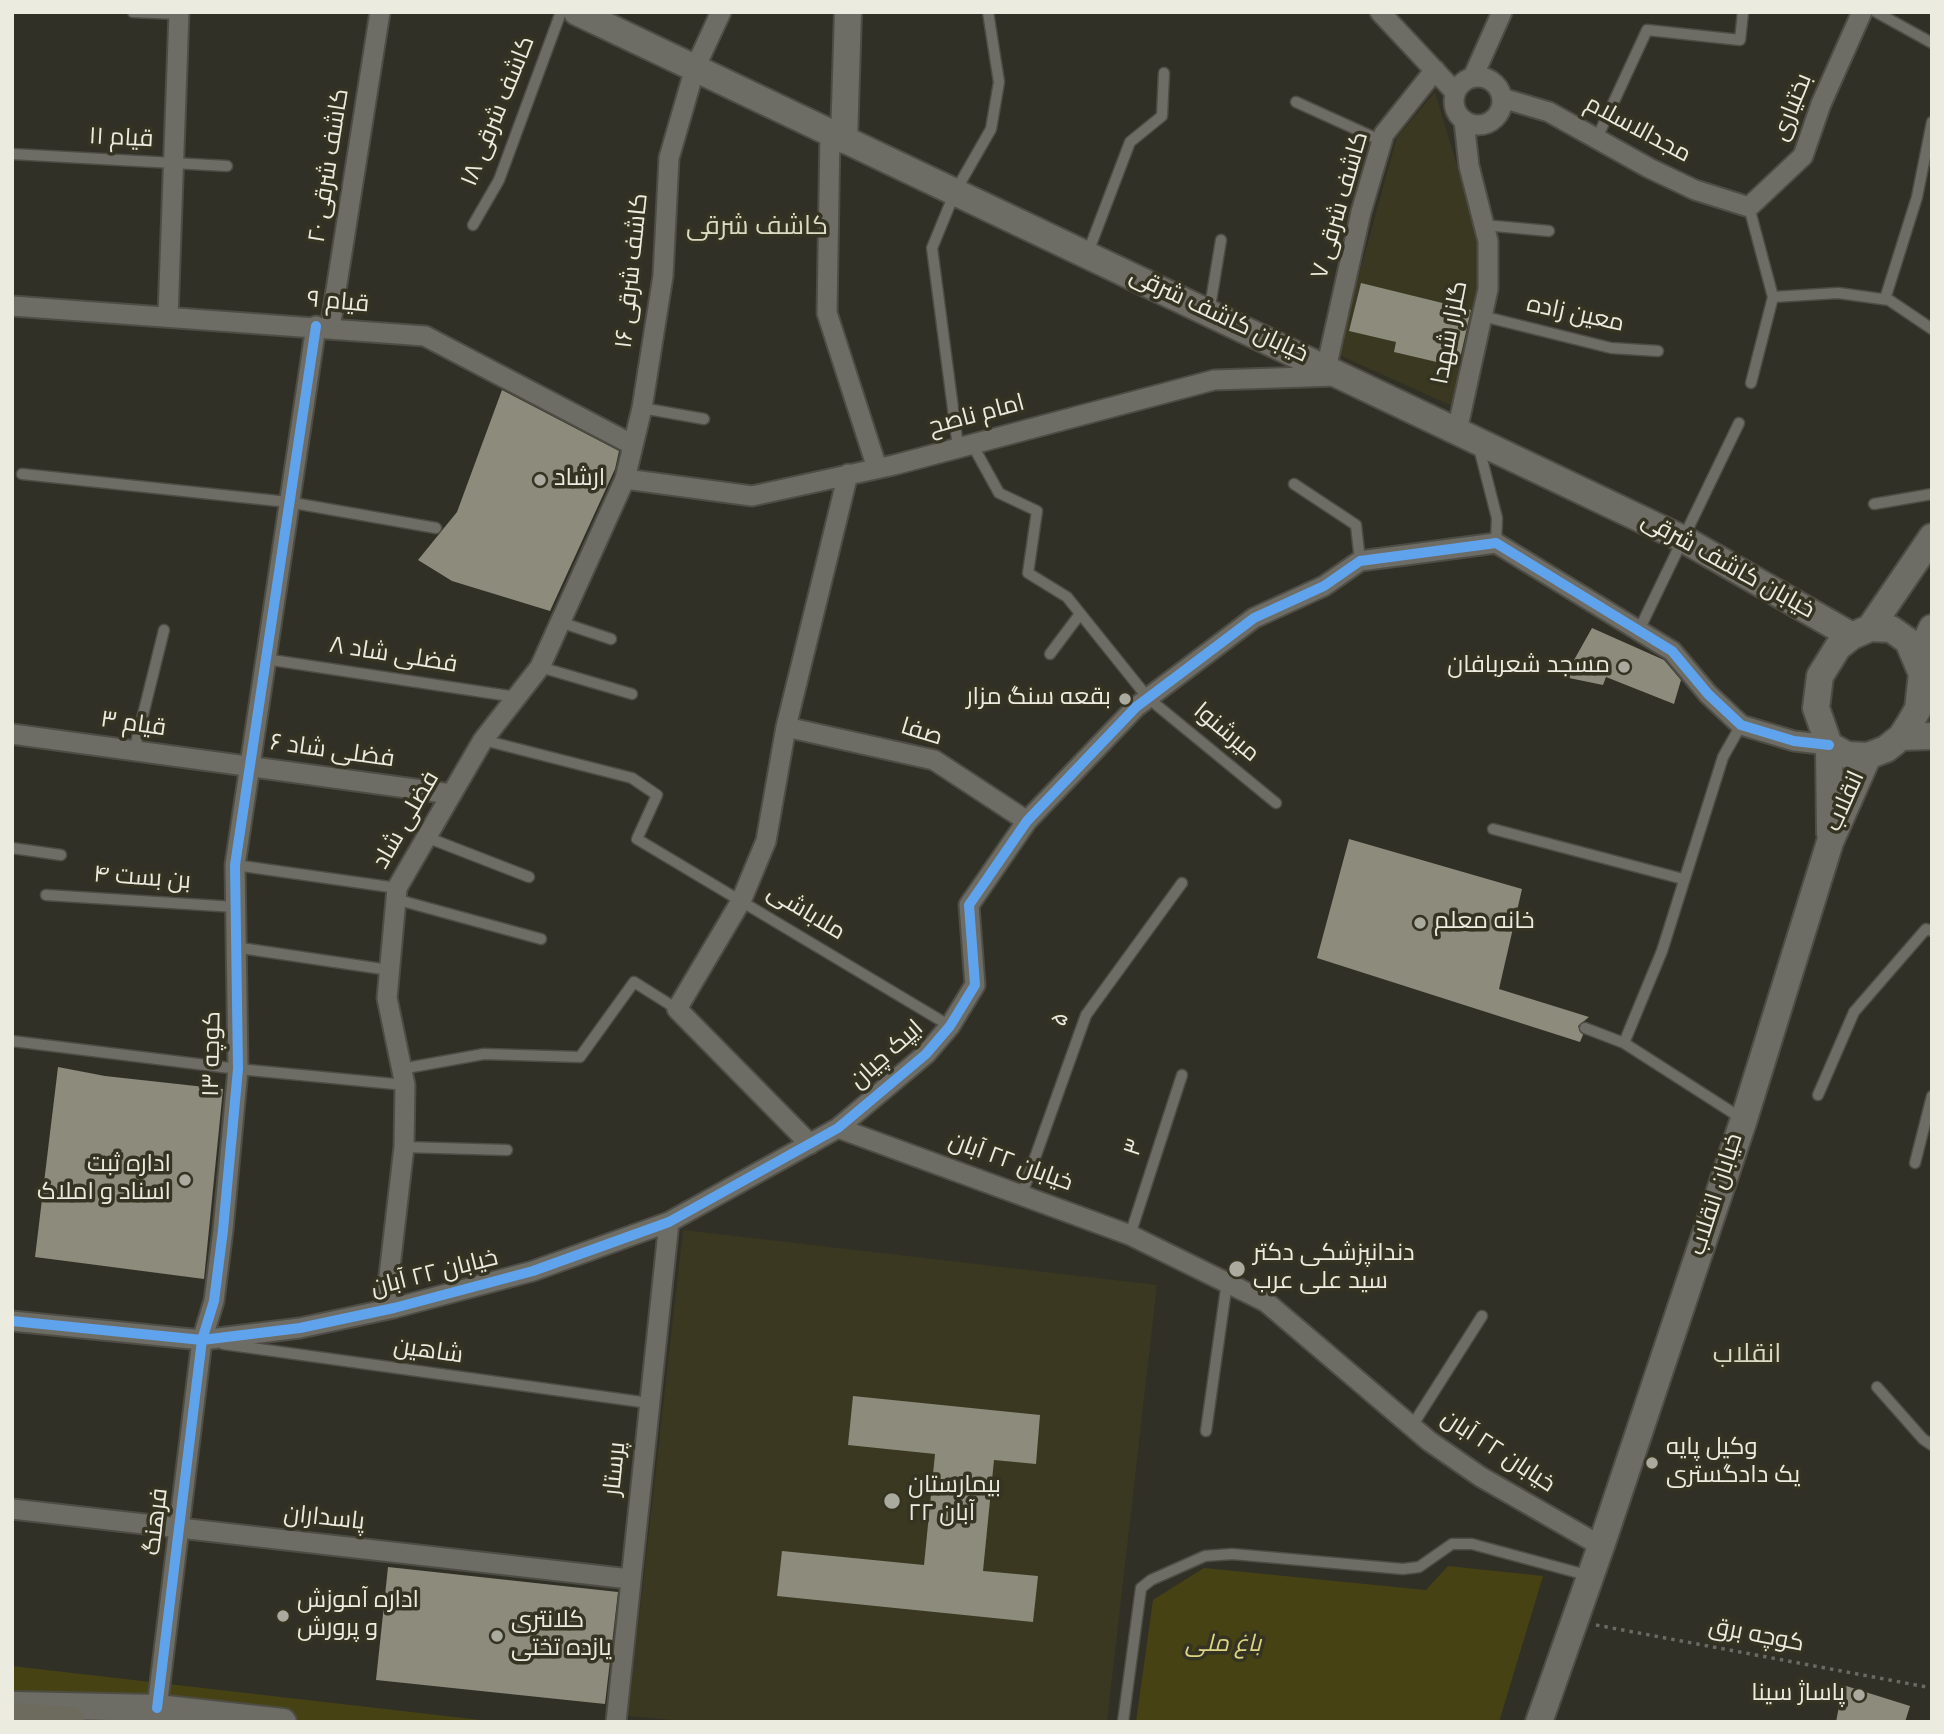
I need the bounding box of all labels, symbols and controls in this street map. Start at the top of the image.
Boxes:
street label: کاشف شرقی ۱۸ [457,33,543,191]
street label: بختیاری [1768,70,1820,146]
street label: کاشف شرقی ۲۰ [305,87,357,245]
street label: مجدالاسلام [1579,91,1695,171]
street label: قیام ۱۱ [88,124,154,156]
street label: کاشف شرقی ۷ [1307,129,1377,283]
street label: کاشف شرقی ۱۶ [612,192,656,350]
district label: کاشف شرقی [686,213,828,245]
street label: خیابان کاشف شرقی [1124,263,1312,371]
street label: گلزار شهدا [1428,279,1476,387]
street label: قیام ۹ [306,287,370,321]
street label: معین زاده [1524,292,1626,340]
street label: امام ناصح [926,390,1028,444]
place label: ارشاد [554,466,605,494]
marker: ارشاد [532,472,548,488]
street label: خیابان کاشف شرقی [1635,507,1819,627]
street label: فضلی شاد ۸ [327,633,459,681]
place label: مسجد شعربافان [1447,653,1610,681]
marker: مسجد شعربافان [1616,659,1632,675]
place label: بقعه سنگ مزار [966,685,1111,713]
marker: بقعه سنگ مزار [1117,691,1133,707]
street label: میرشنوا [1186,698,1264,770]
street label: قیام ۳ [98,707,168,745]
street label: صفا [897,714,945,754]
street label: فضلی شاد ۶ [268,730,396,776]
street label: فضلی شاد [368,767,448,875]
street label: انقلاب [1821,767,1873,837]
street label: بن بست ۴ [92,862,192,898]
street label: ملاباشی [761,879,849,949]
place label: خانه معلم [1434,909,1535,937]
marker: خانه معلم [1412,915,1428,931]
street label: ۵ [1046,1009,1078,1031]
street label: کوچه ۱۳ [199,1011,229,1097]
street label: ایپک چیان [845,1016,931,1096]
street label: خیابان ۲۲ آبان [944,1128,1076,1200]
street label: خیابان انقلاب [1685,1131,1751,1259]
street label: ۳ [1120,1136,1152,1160]
place label: اداره ثبت اسناد و املاک [37,1152,171,1208]
marker: اداره ثبت اسناد و املاک [177,1172,193,1188]
place label: دندانپزشکی دکتر سید علی عرب [1253,1241,1415,1297]
street label: خیابان ۲۲ آبان [368,1245,502,1305]
marker: دندانپزشکی دکتر سید علی عرب [1227,1259,1247,1279]
street label: شاهین [391,1334,465,1372]
district label: انقلاب [1713,1341,1781,1373]
street label: خیابان ۲۲ آبان [1435,1405,1559,1501]
place label: وکیل پایه یک دادگستری [1666,1435,1800,1491]
street label: پرستار [600,1441,634,1497]
marker: وکیل پایه یک دادگستری [1644,1455,1660,1471]
place label: بیمارستان ۲۲ آبان [908,1473,1001,1529]
street label: فرهنگ [140,1487,176,1557]
marker: بیمارستان ۲۲ آبان [882,1491,902,1511]
street label: پاسداران [282,1501,366,1539]
place label: اداره آموزش و پرورش [297,1588,419,1644]
marker: اداره آموزش و پرورش [275,1608,291,1624]
place label: کلانتری یازده تختی [511,1608,612,1664]
street label: کوچه برق [1706,1614,1806,1660]
marker: کلانتری یازده تختی [489,1628,505,1644]
park label: باغ ملی [1185,1632,1261,1660]
place label: پاساژ سینا [1751,1681,1845,1709]
marker: پاساژ سینا [1851,1687,1867,1703]

